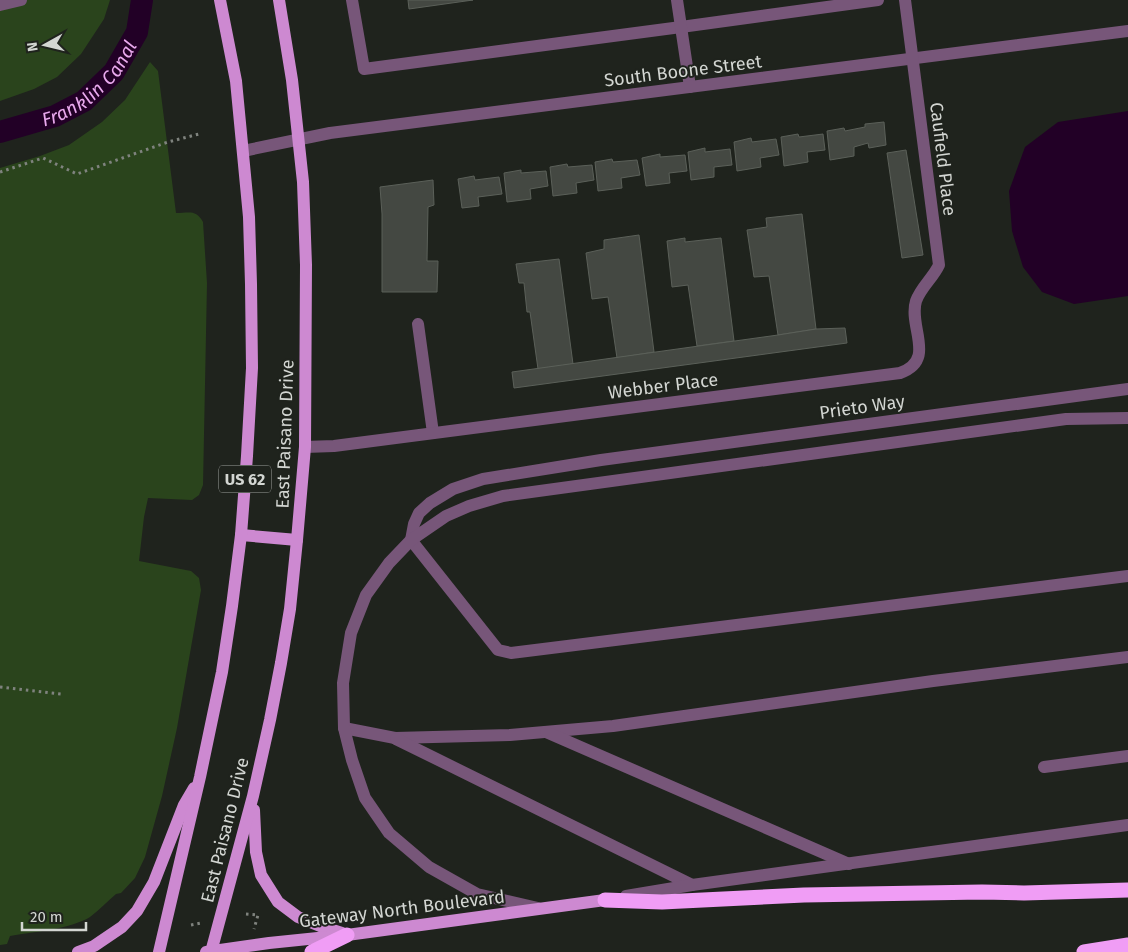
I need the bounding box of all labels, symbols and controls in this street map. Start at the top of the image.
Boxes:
north arrow [20,20,70,70]
water label: Franklin Canal [39,36,141,131]
text: N [24,41,42,53]
street label: South Boone Street [603,50,764,92]
street label: Caufield Place [925,101,961,217]
street label: East Paisano Drive [271,359,299,509]
street label: Webber Place [607,368,719,404]
street label: Prieto Way [818,390,906,424]
road number: US 62 [219,466,271,492]
street label: East Paisano Drive [196,755,254,905]
street label: Gateway North Boulevard [298,885,506,933]
scale bar [22,900,86,932]
text: 20 m [30,908,63,926]

